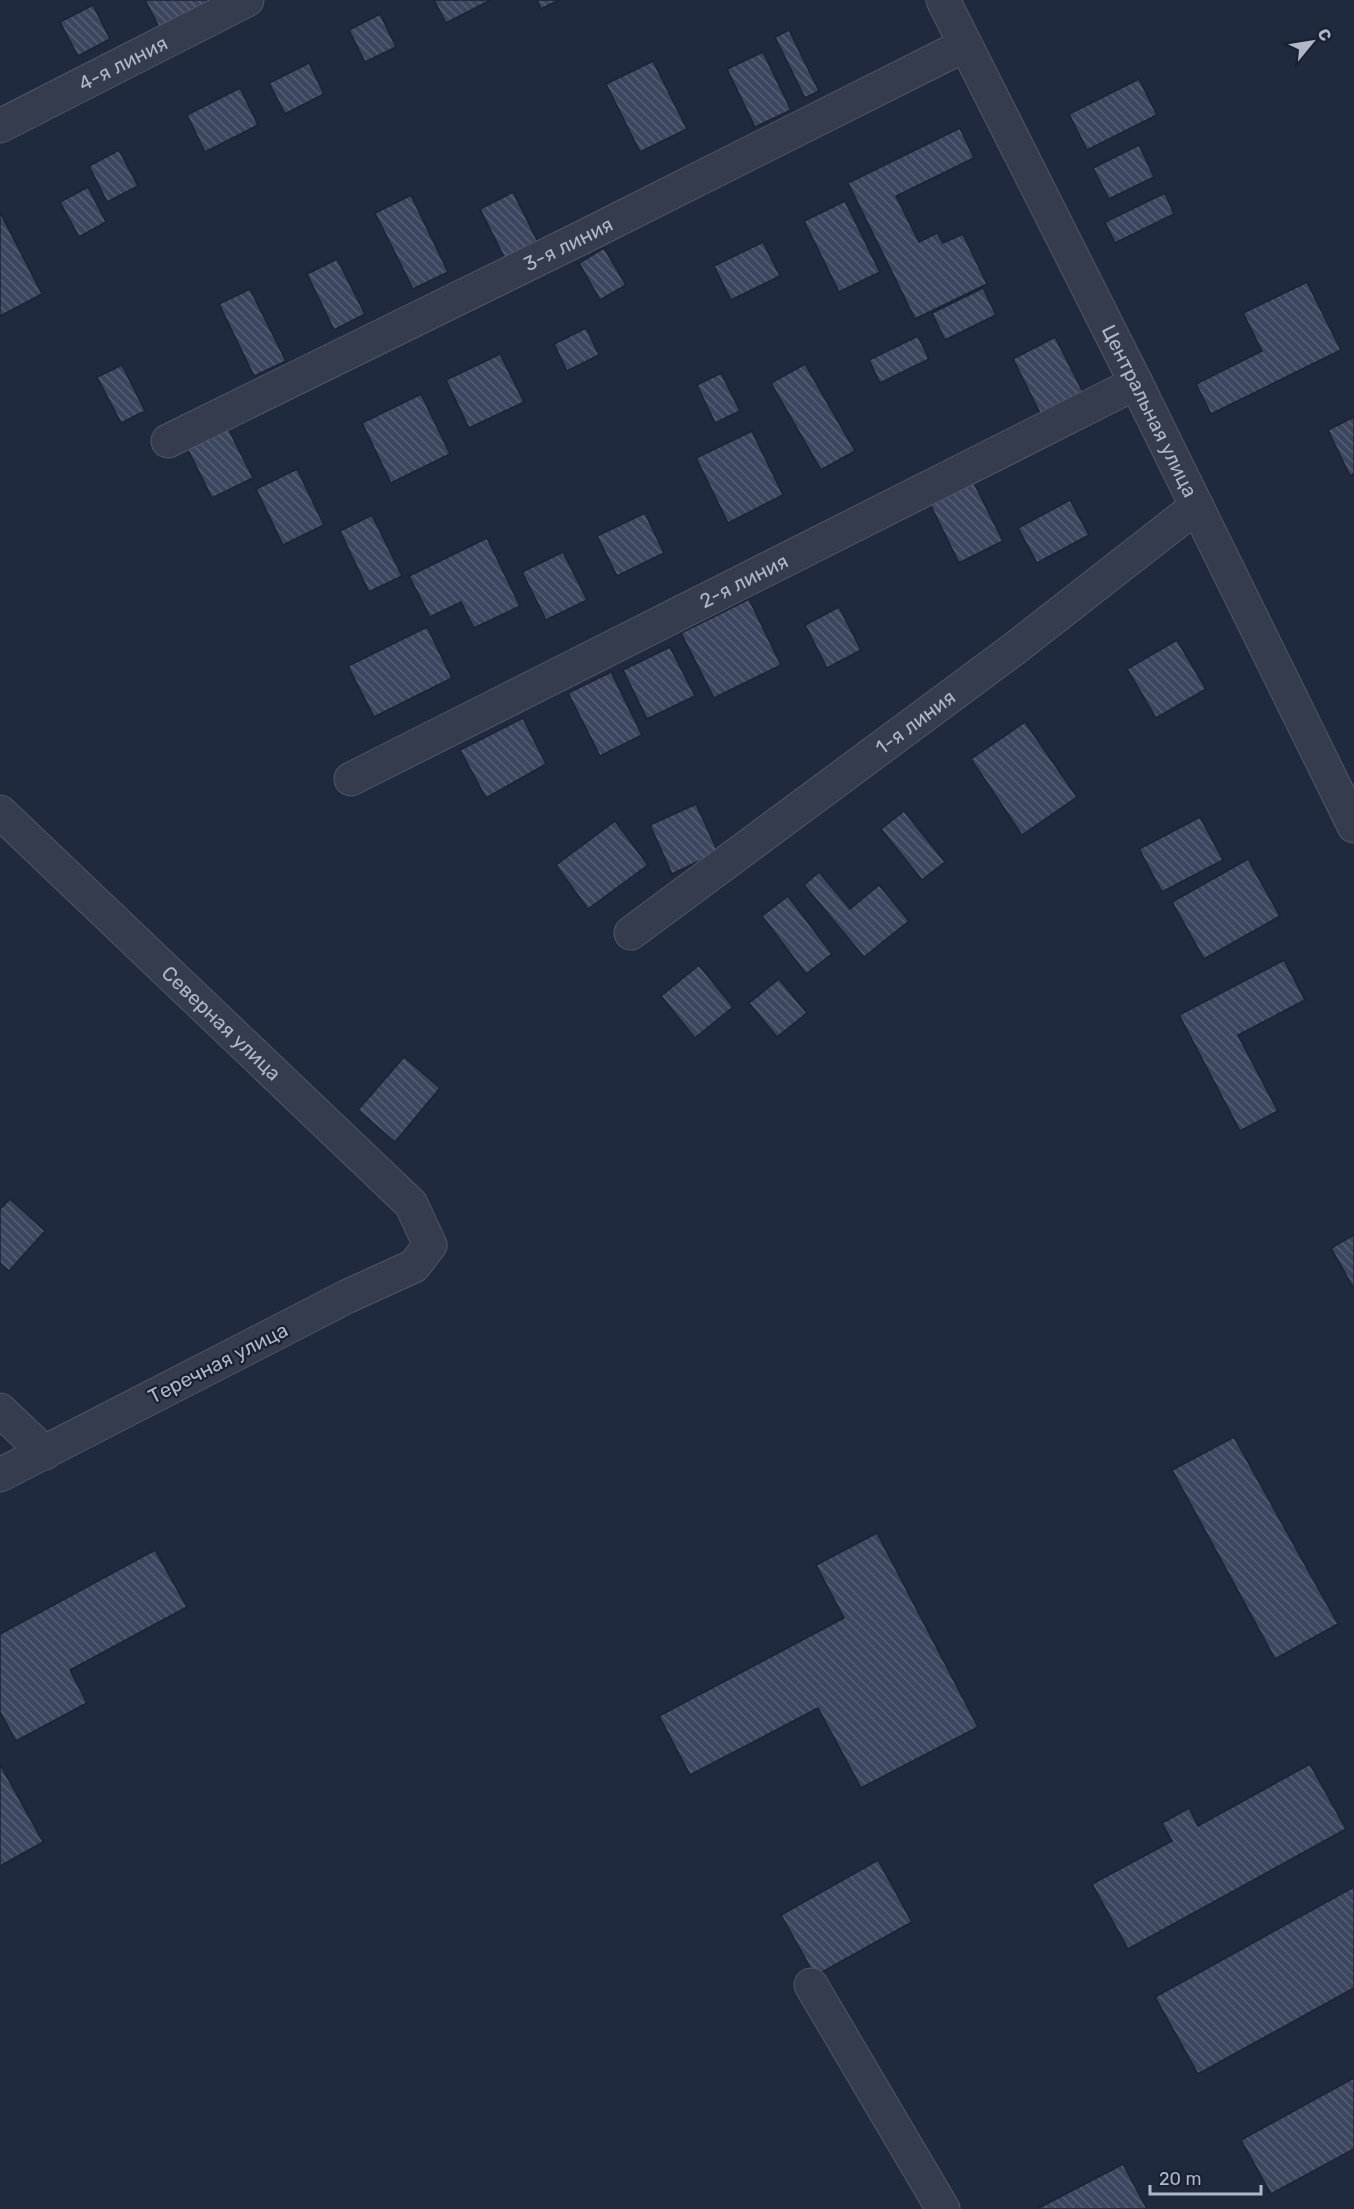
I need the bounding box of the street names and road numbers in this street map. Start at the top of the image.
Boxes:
street label: 4-я линия [74,31,172,96]
street label: 3-я линия [520,212,617,276]
street label: Центральная улица [1097,321,1202,501]
street label: 2-я линия [696,549,792,613]
street label: 1-я линия [871,685,960,760]
street label: Северная улица [157,961,286,1086]
street label: Теречная улица [144,1317,292,1409]

